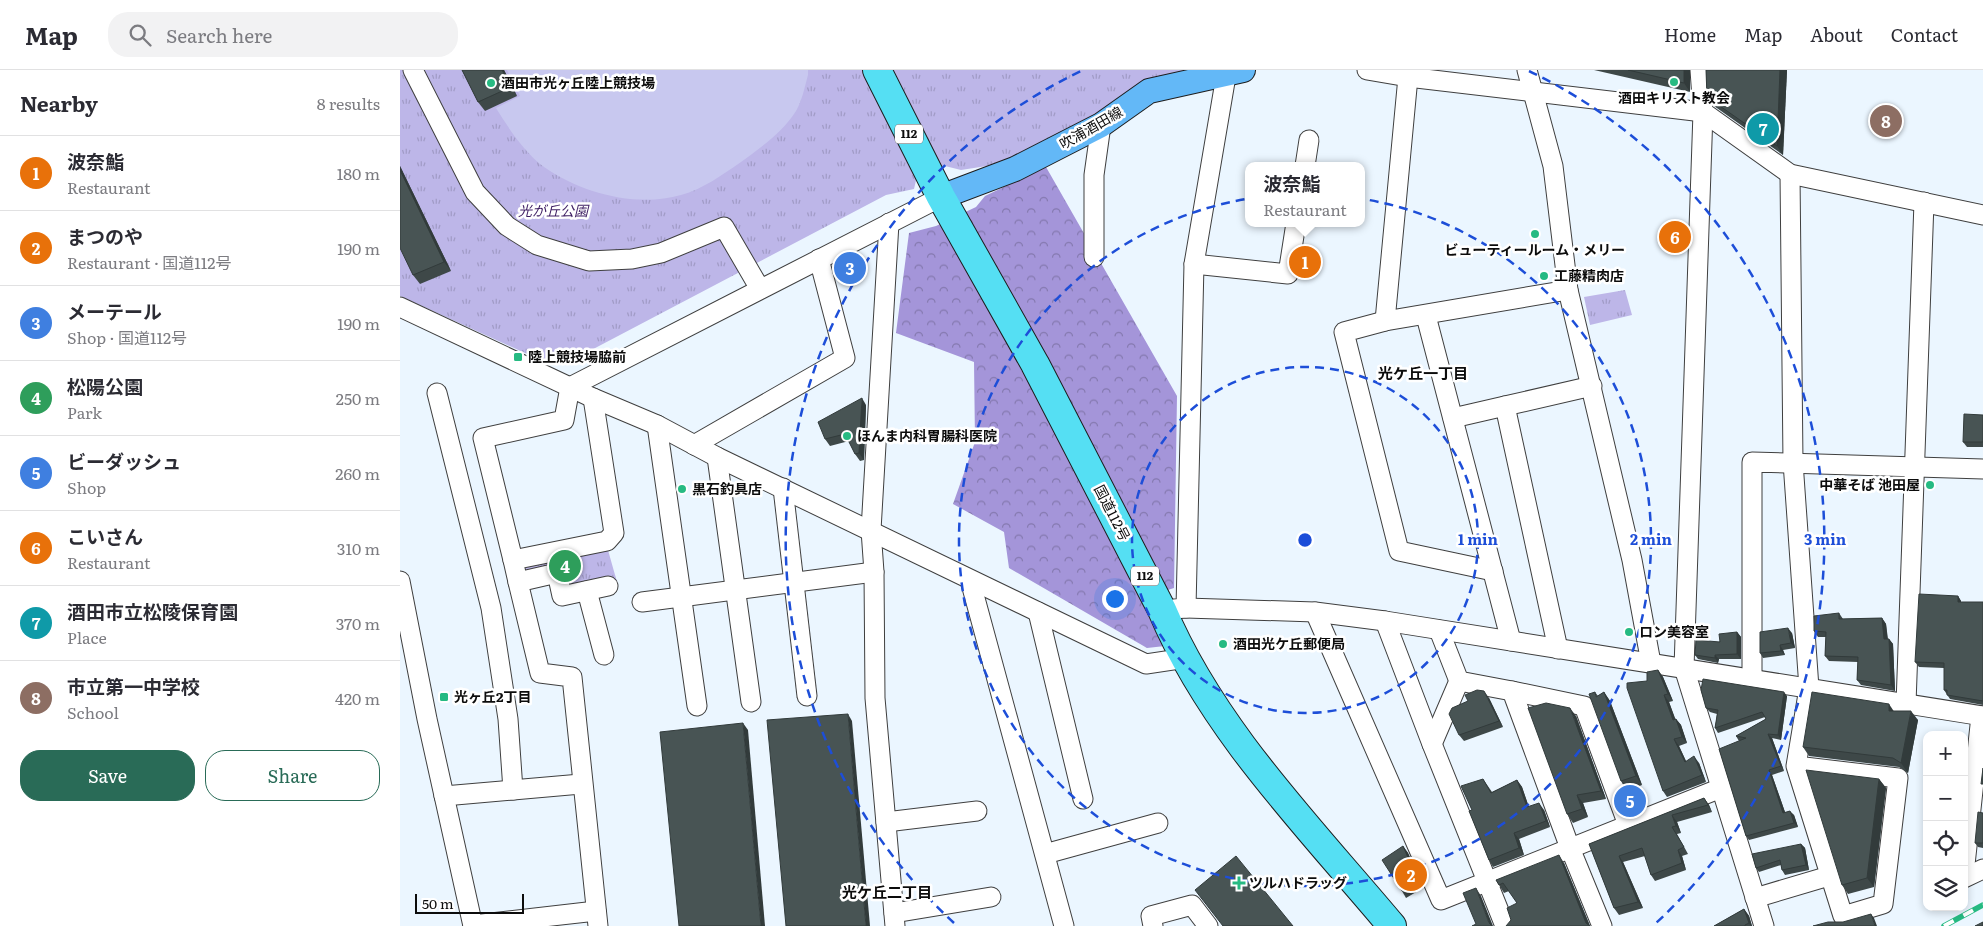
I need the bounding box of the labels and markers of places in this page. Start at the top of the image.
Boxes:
place label: 酒田市光ヶ丘陸上競技場 [501,72,655,92]
marker: 酒田キリスト教会 [1668,76,1680,88]
marker: 酒田市光ヶ丘陸上競技場 [485,77,497,89]
place label: 酒田キリスト教会 [1618,87,1730,107]
pin: 8 [1870,102,1902,140]
pin: 7 [1747,110,1779,148]
pin: 6 [1659,218,1691,256]
marker: ビューティールーム・メリー [1529,228,1541,240]
place label: ビューティールーム・メリー [1445,239,1625,259]
pin: 1 [1289,243,1321,281]
pin: 3 [834,249,866,287]
place label: 工藤精肉店 [1554,265,1624,285]
marker: 工藤精肉店 [1538,270,1550,282]
place label: 陸上競技場脇前 [528,346,626,366]
marker: 陸上競技場脇前 [512,351,524,363]
place label: ほんま内科胃腸科医院 [857,425,997,445]
marker: ほんま内科胃腸科医院 [841,430,853,442]
place label: 中華そば 池田屋 [1819,474,1920,494]
place label: 黒石釣具店 [692,478,762,498]
marker: 中華そば 池田屋 [1924,479,1936,491]
marker: 黒石釣具店 [676,483,688,495]
centre of rings [1296,531,1314,549]
pin: 4 [549,547,581,585]
place label: ロン美容室 [1639,621,1709,641]
marker: ロン美容室 [1623,626,1635,638]
place label: 酒田光ケ丘郵便局 [1233,633,1345,653]
marker: 酒田光ケ丘郵便局 [1217,638,1229,650]
place label: 光ヶ丘2丁目 [454,686,532,706]
marker: 光ヶ丘2丁目 [438,691,450,703]
pin: 5 [1614,782,1646,820]
pin: 2 [1395,856,1427,894]
place label: ツルハドラッグ [1249,872,1347,892]
marker: ツルハドラッグ [1233,877,1245,889]

